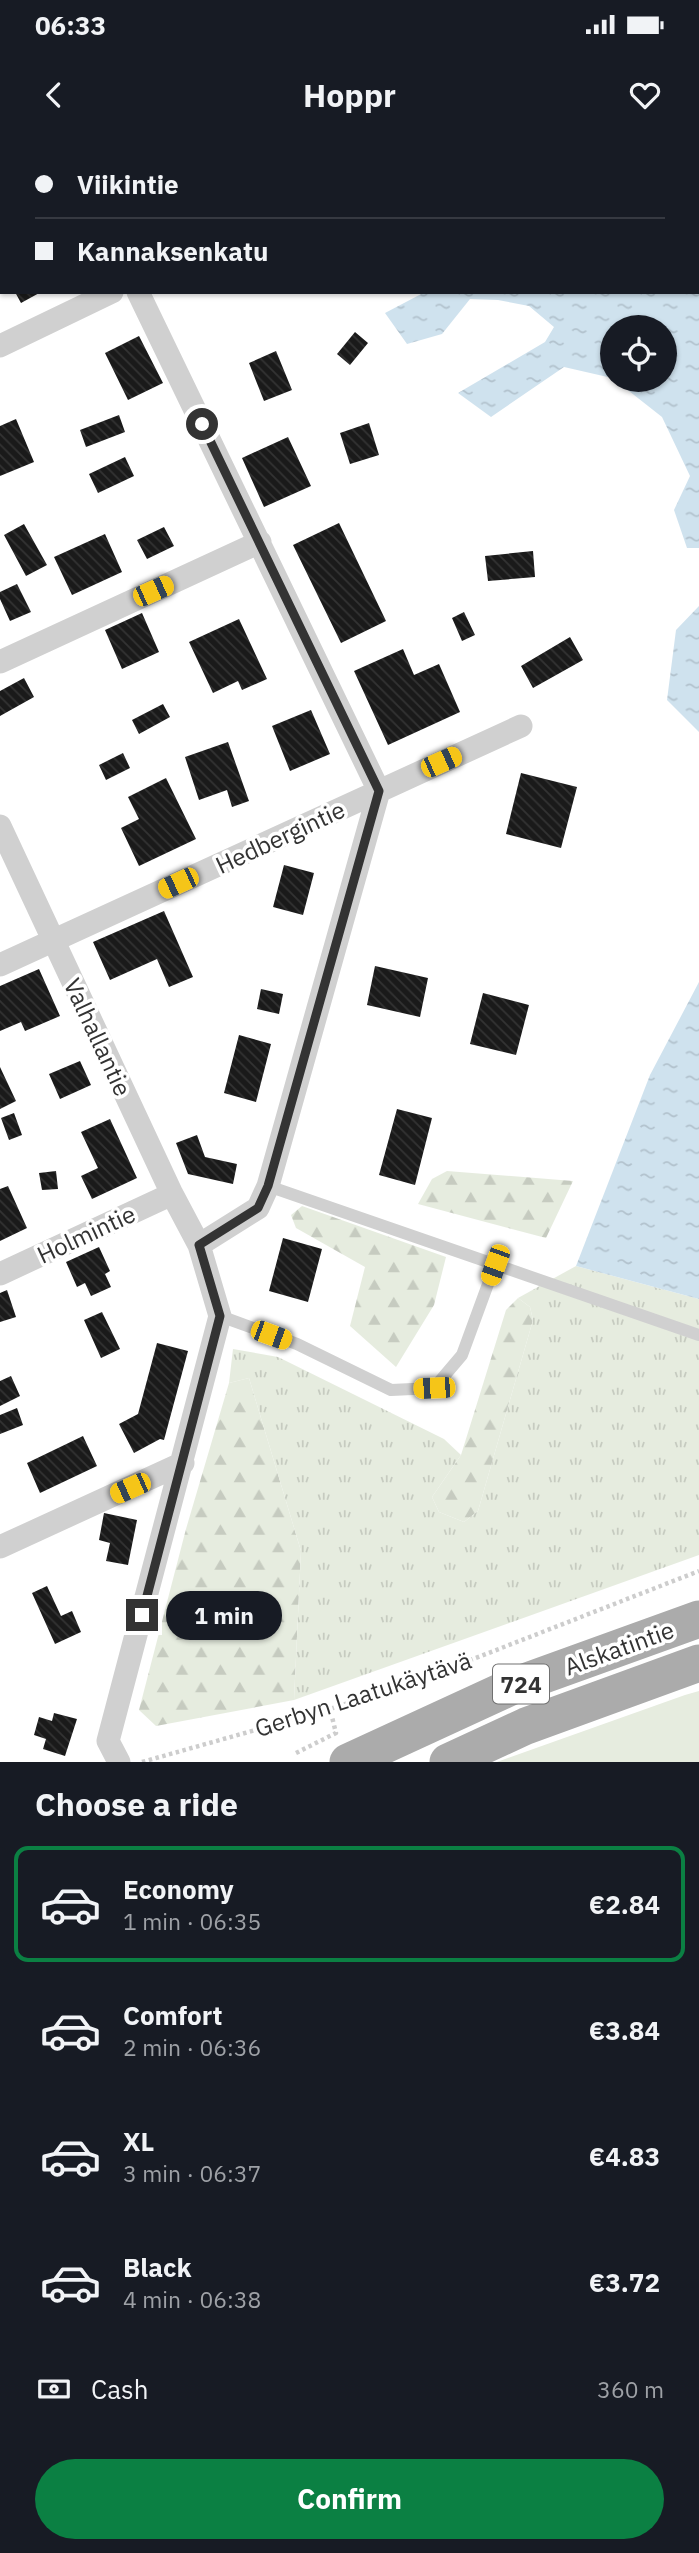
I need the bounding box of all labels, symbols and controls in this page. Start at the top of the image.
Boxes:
text: 06:33 [35,8,106,42]
text: Hoppr [303,74,396,116]
icon: back [35,76,73,114]
icon: heart [626,76,664,114]
text: Viikintie [77,167,179,201]
text: Kannaksenkatu [77,234,268,268]
map controls [600,315,677,392]
button: locate [600,315,677,392]
route start [186,408,218,440]
car [130,573,177,609]
car [418,744,465,780]
street label: Hedbergintie [210,793,350,881]
car [155,865,202,901]
street label: Valhallantie [57,973,139,1101]
street label: Holmintie [32,1197,140,1271]
car [478,1242,513,1288]
car [248,1318,295,1352]
car [413,1377,456,1399]
car [107,1470,154,1506]
callout: 1 min [166,1590,282,1640]
route end [126,1599,158,1631]
text: 1 min [194,1600,254,1630]
street label: Alskatintie [560,1613,678,1683]
street label: Gerbyn Laatukäytävä [251,1644,476,1744]
road number: 724 [493,1665,549,1704]
text: Choose a ride [35,1783,238,1825]
text: Economy [123,1872,234,1906]
icon: car [39,1873,102,1936]
text: €2.84 [589,1887,660,1921]
text: 1 min · 06:35 [123,1906,261,1936]
text: Comfort [123,1998,222,2032]
icon: car [39,1999,102,2062]
text: €3.84 [589,2013,660,2047]
text: 2 min · 06:36 [123,2032,261,2062]
text: XL [123,2124,154,2158]
icon: car [39,2125,102,2188]
text: €4.83 [589,2139,660,2173]
text: 3 min · 06:37 [123,2158,261,2188]
text: Black [123,2250,191,2284]
icon: car [39,2251,102,2314]
text: €3.72 [589,2265,660,2299]
text: 4 min · 06:38 [123,2284,261,2314]
icon: cash [35,2370,73,2408]
text: Cash [91,2372,148,2406]
text: 360 m [597,2374,664,2404]
button: Confirm [35,2459,664,2539]

